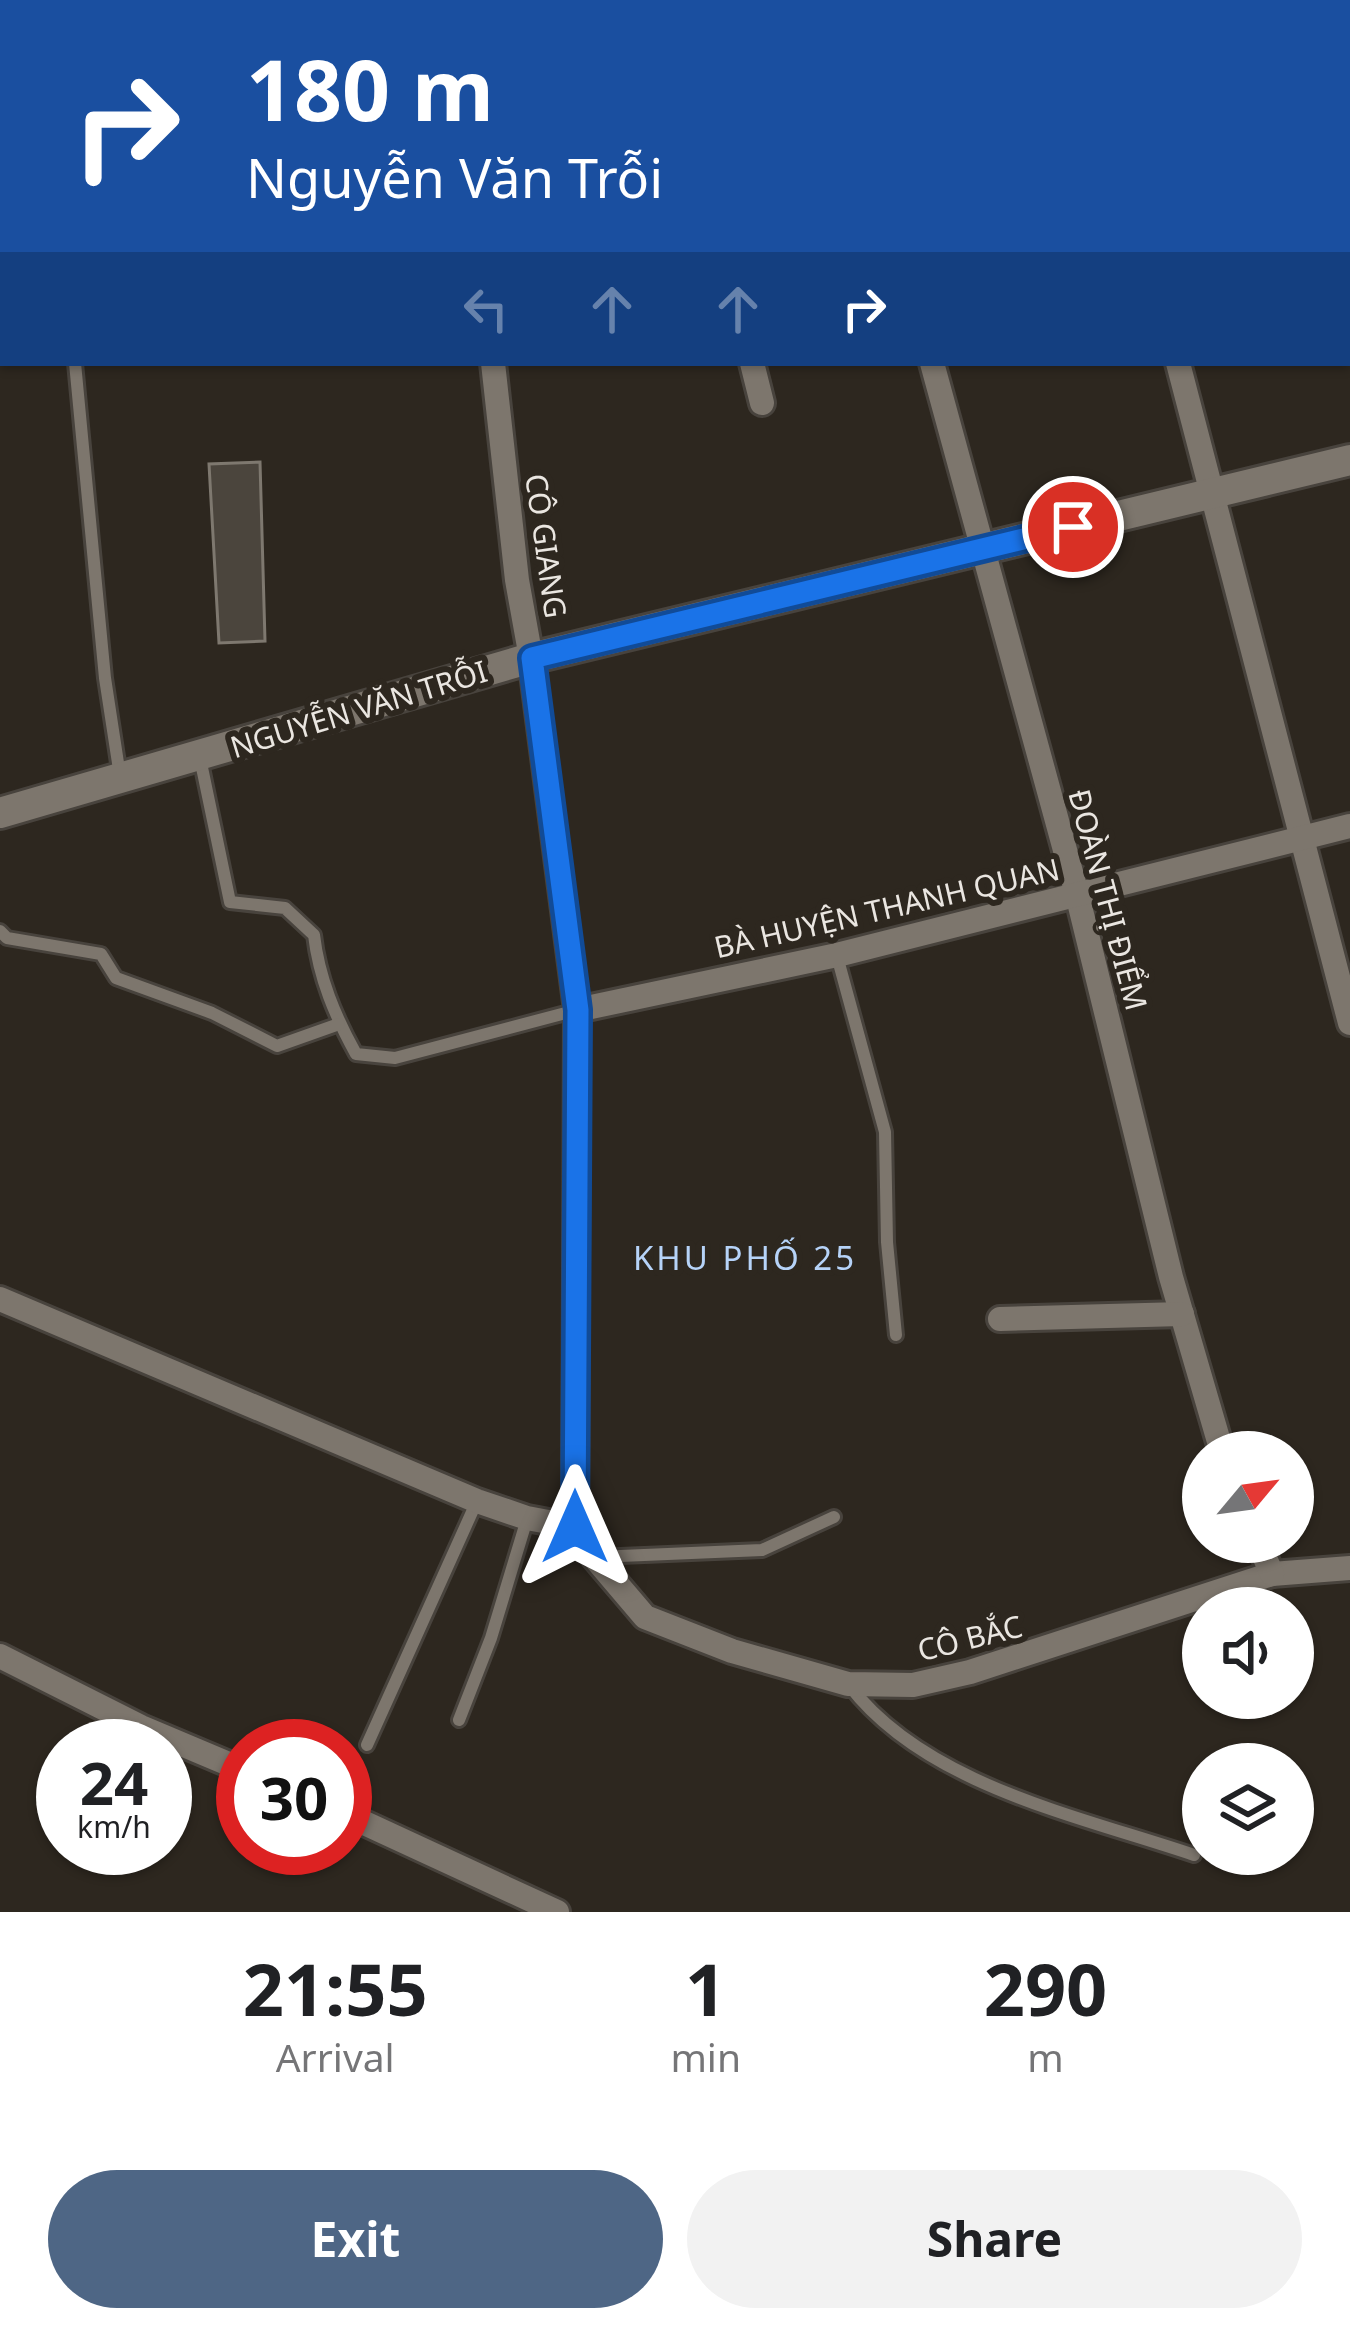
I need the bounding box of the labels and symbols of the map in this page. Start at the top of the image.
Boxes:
street label: CÔ GIANG [516,471,577,621]
pin [1022,476,1124,578]
street label: NGUYỄN VĂN TRỖI [225,649,492,767]
street label: ĐOÀN THỊ ĐIỂM [1059,784,1159,1015]
street label: BÀ HUYỆN THANH QUAN [710,848,1063,967]
district label: KHU PHỐ 25 [633,1235,857,1280]
north arrow [1182,1431,1314,1563]
position arrow [512,1464,638,1590]
street label: CÔ BẮC [913,1605,1026,1670]
speed limit sign: 30 [216,1719,372,1875]

